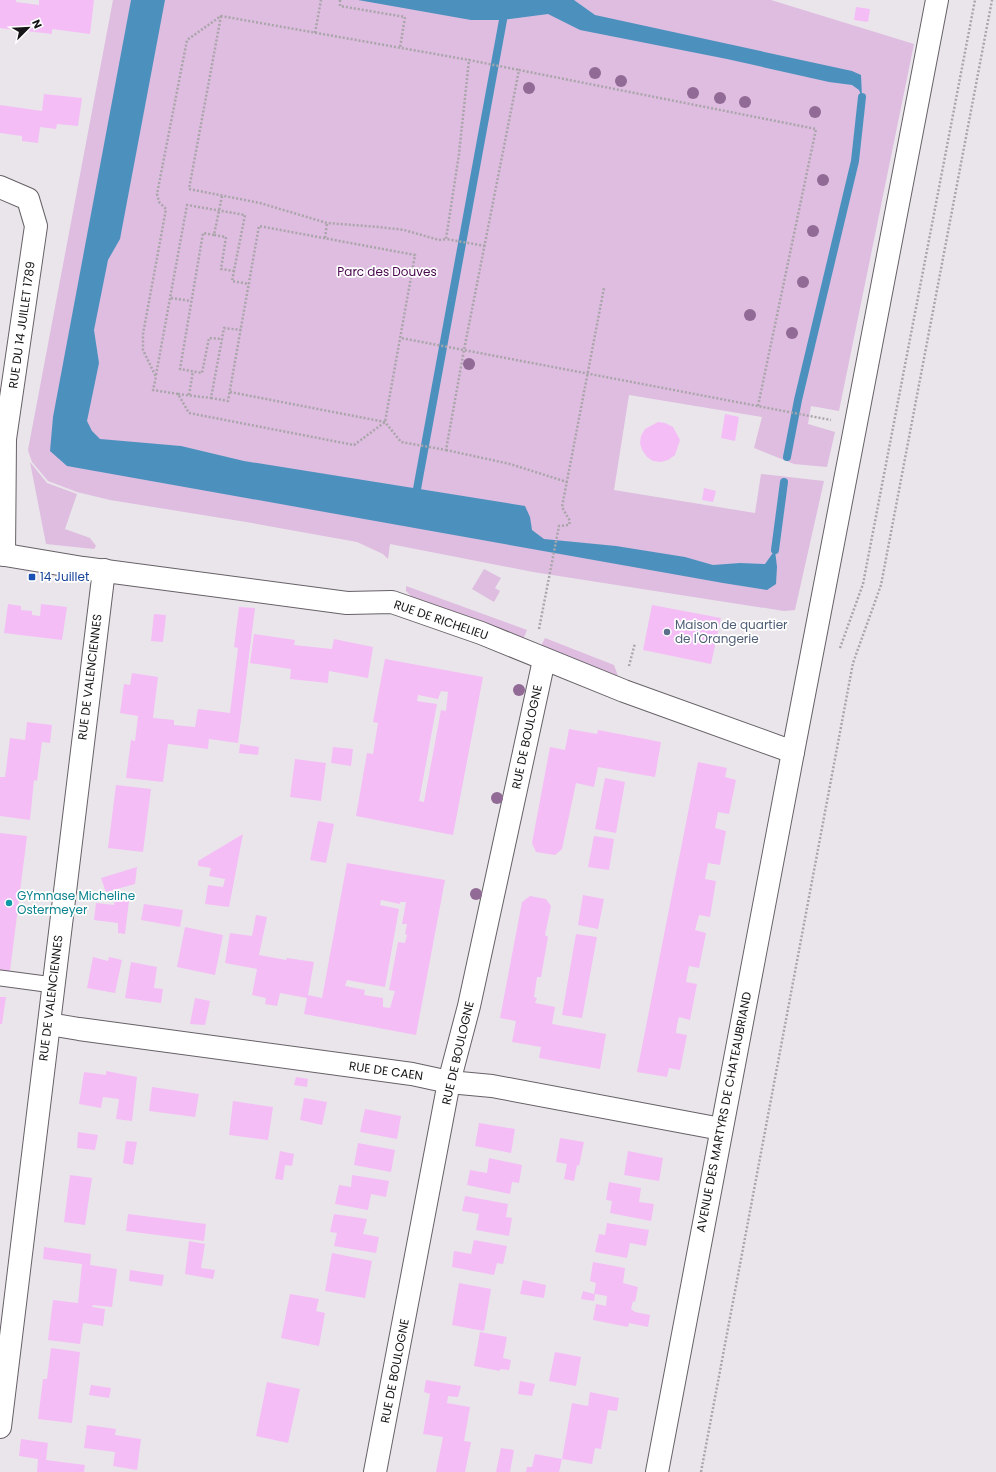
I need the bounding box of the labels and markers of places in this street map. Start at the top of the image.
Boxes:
place label: 14 Juillet [40,568,89,585]
marker: 14 Juillet [27,572,37,582]
place label: Maison de quartier de l'Orangerie [675,616,788,647]
marker: Maison de quartier de l'Orangerie [662,627,672,637]
place label: GYmnase Micheline Ostermeyer [17,887,135,918]
marker: GYmnase Micheline Ostermeyer [4,898,14,908]

